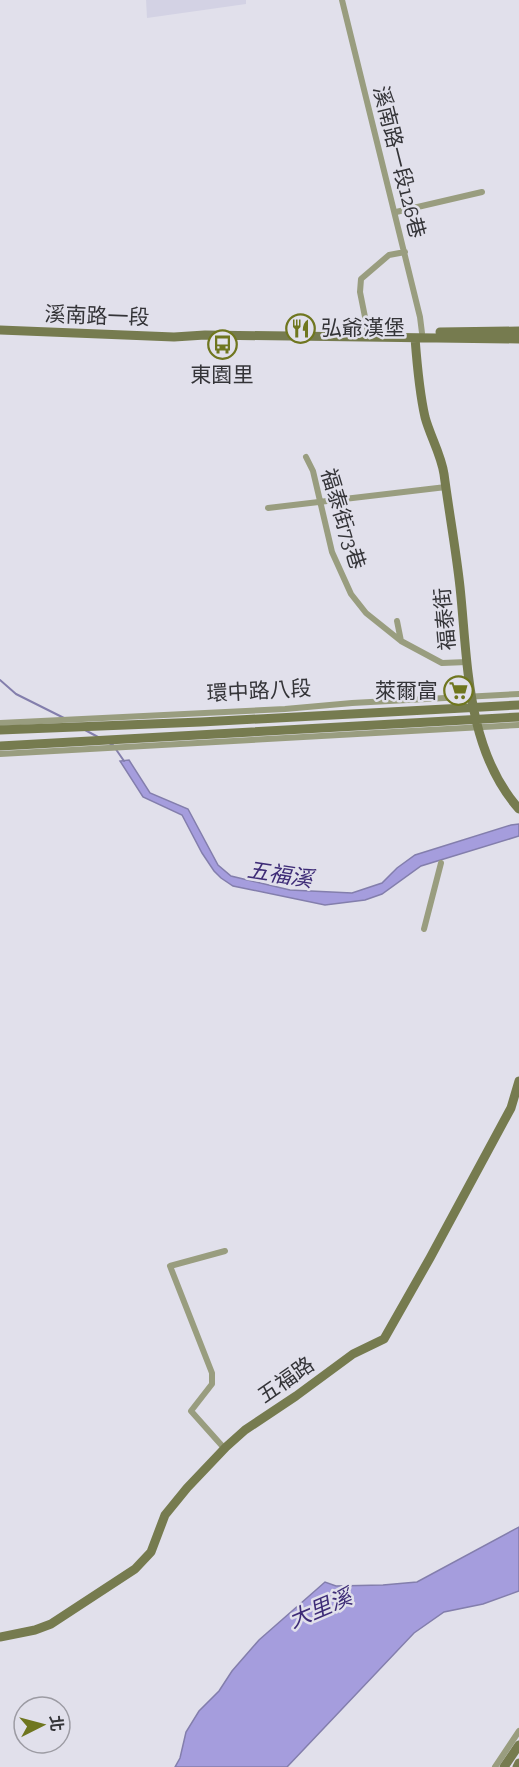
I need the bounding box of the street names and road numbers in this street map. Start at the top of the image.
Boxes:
street label: 溪南路一段126巷 [368,83,430,241]
street label: 溪南路一段 [44,301,150,330]
street label: 福泰街73巷 [316,465,371,572]
street label: 福泰街 [429,587,460,652]
street label: 環中路八段 [206,675,312,706]
street label: 五福路 [253,1351,319,1408]

